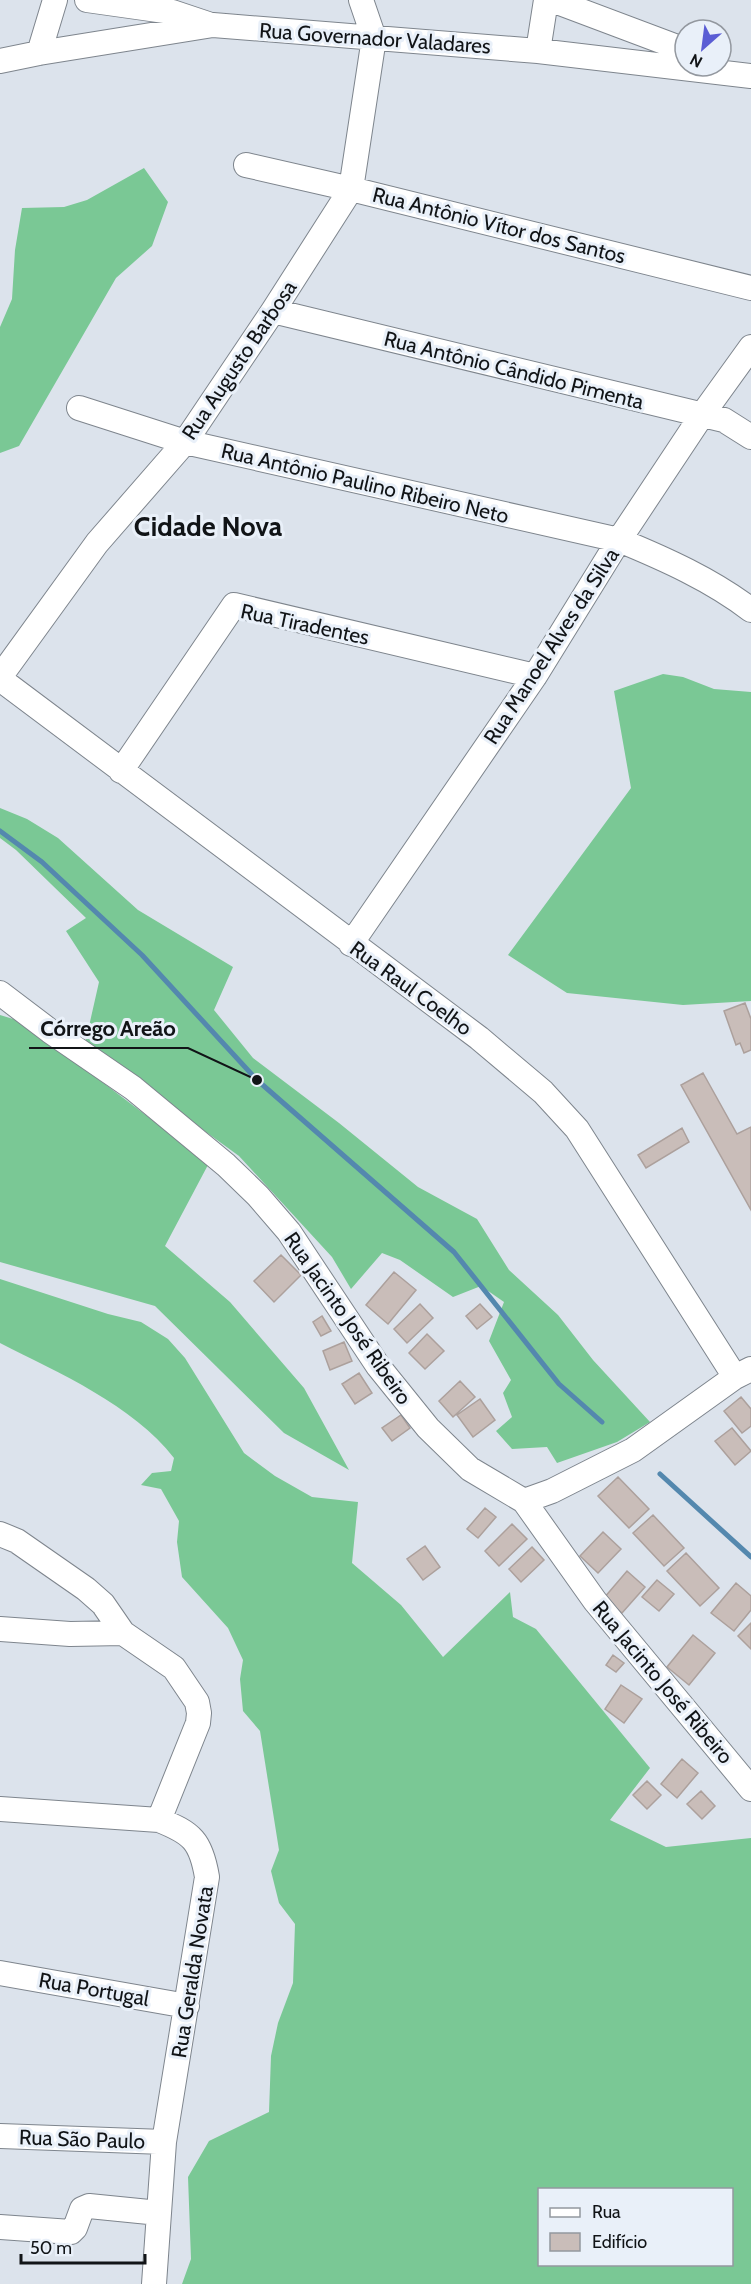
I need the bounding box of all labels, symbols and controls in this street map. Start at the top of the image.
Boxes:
street label: Rua Governador Valadares [258,17,492,59]
north arrow [673,18,733,78]
text: N [687,50,706,72]
street label: Rua Antônio Vítor dos Santos [370,181,628,269]
street label: Rua Augusto Barbosa [176,276,302,444]
street label: Rua Antônio Cândido Pimenta [382,326,646,414]
street label: Rua Antônio Paulino Ribeiro Neto [219,438,511,528]
district label: Cidade Nova [134,510,283,543]
street label: Rua Manoel Alves da Silva [478,543,624,749]
street label: Rua Tiradentes [238,598,372,650]
street label: Rua Raul Coelho [345,935,477,1041]
callout: Córrego Areão [29,1008,188,1048]
text: Córrego Areão [40,1015,176,1042]
street label: Rua Jacinto José Ribeiro [279,1227,417,1409]
street label: Rua Jacinto José Ribeiro [588,1596,738,1768]
street label: Rua Geralda Novata [166,1884,218,2060]
street label: Rua Portugal [37,1967,151,2011]
street label: Rua São Paulo [19,2124,145,2154]
legend [538,2188,733,2266]
text: Rua [592,2201,621,2223]
scale bar [21,2227,146,2265]
text: Edifício [592,2231,647,2253]
text: 50 m [30,2237,72,2259]

